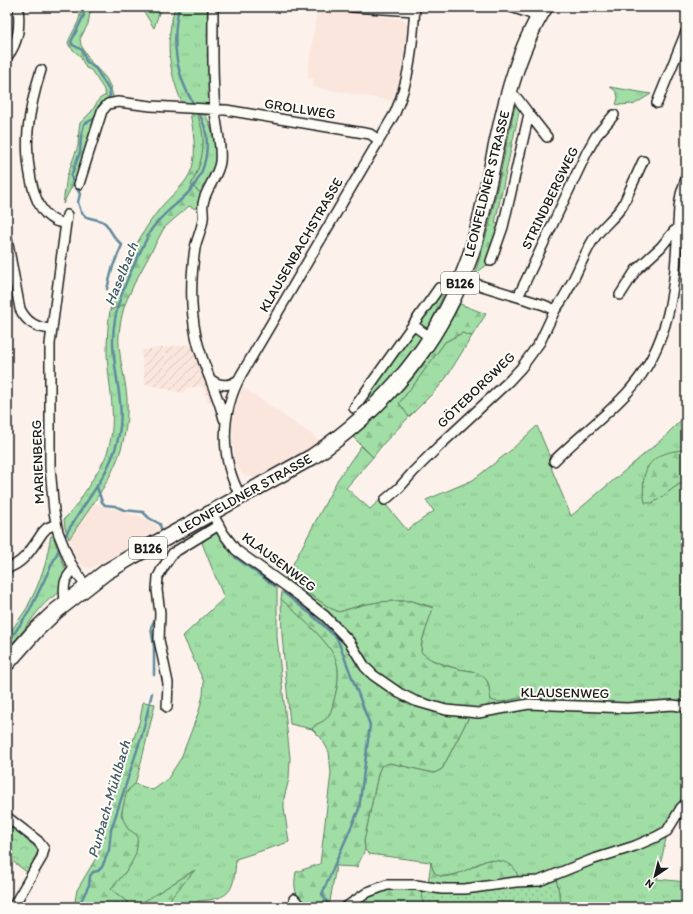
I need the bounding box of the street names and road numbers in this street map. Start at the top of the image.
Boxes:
street label: GROLLWEG [263,95,337,123]
street label: LEONFELDNER STRASSE [461,109,514,259]
street label: STRINDBERGWEG [518,144,582,252]
street label: KLAUSENBACHSTRASSE [256,175,347,315]
road number: B126 [441,272,479,294]
street label: GÖTEBORGWEG [433,348,519,432]
street label: MARIENBERG [28,419,48,505]
street label: LEONFELDNER STRASSE [175,450,315,538]
street label: KLAUSENWEG [238,529,320,595]
road number: B126 [129,537,167,559]
street label: KLAUSENWEG [521,684,609,702]

